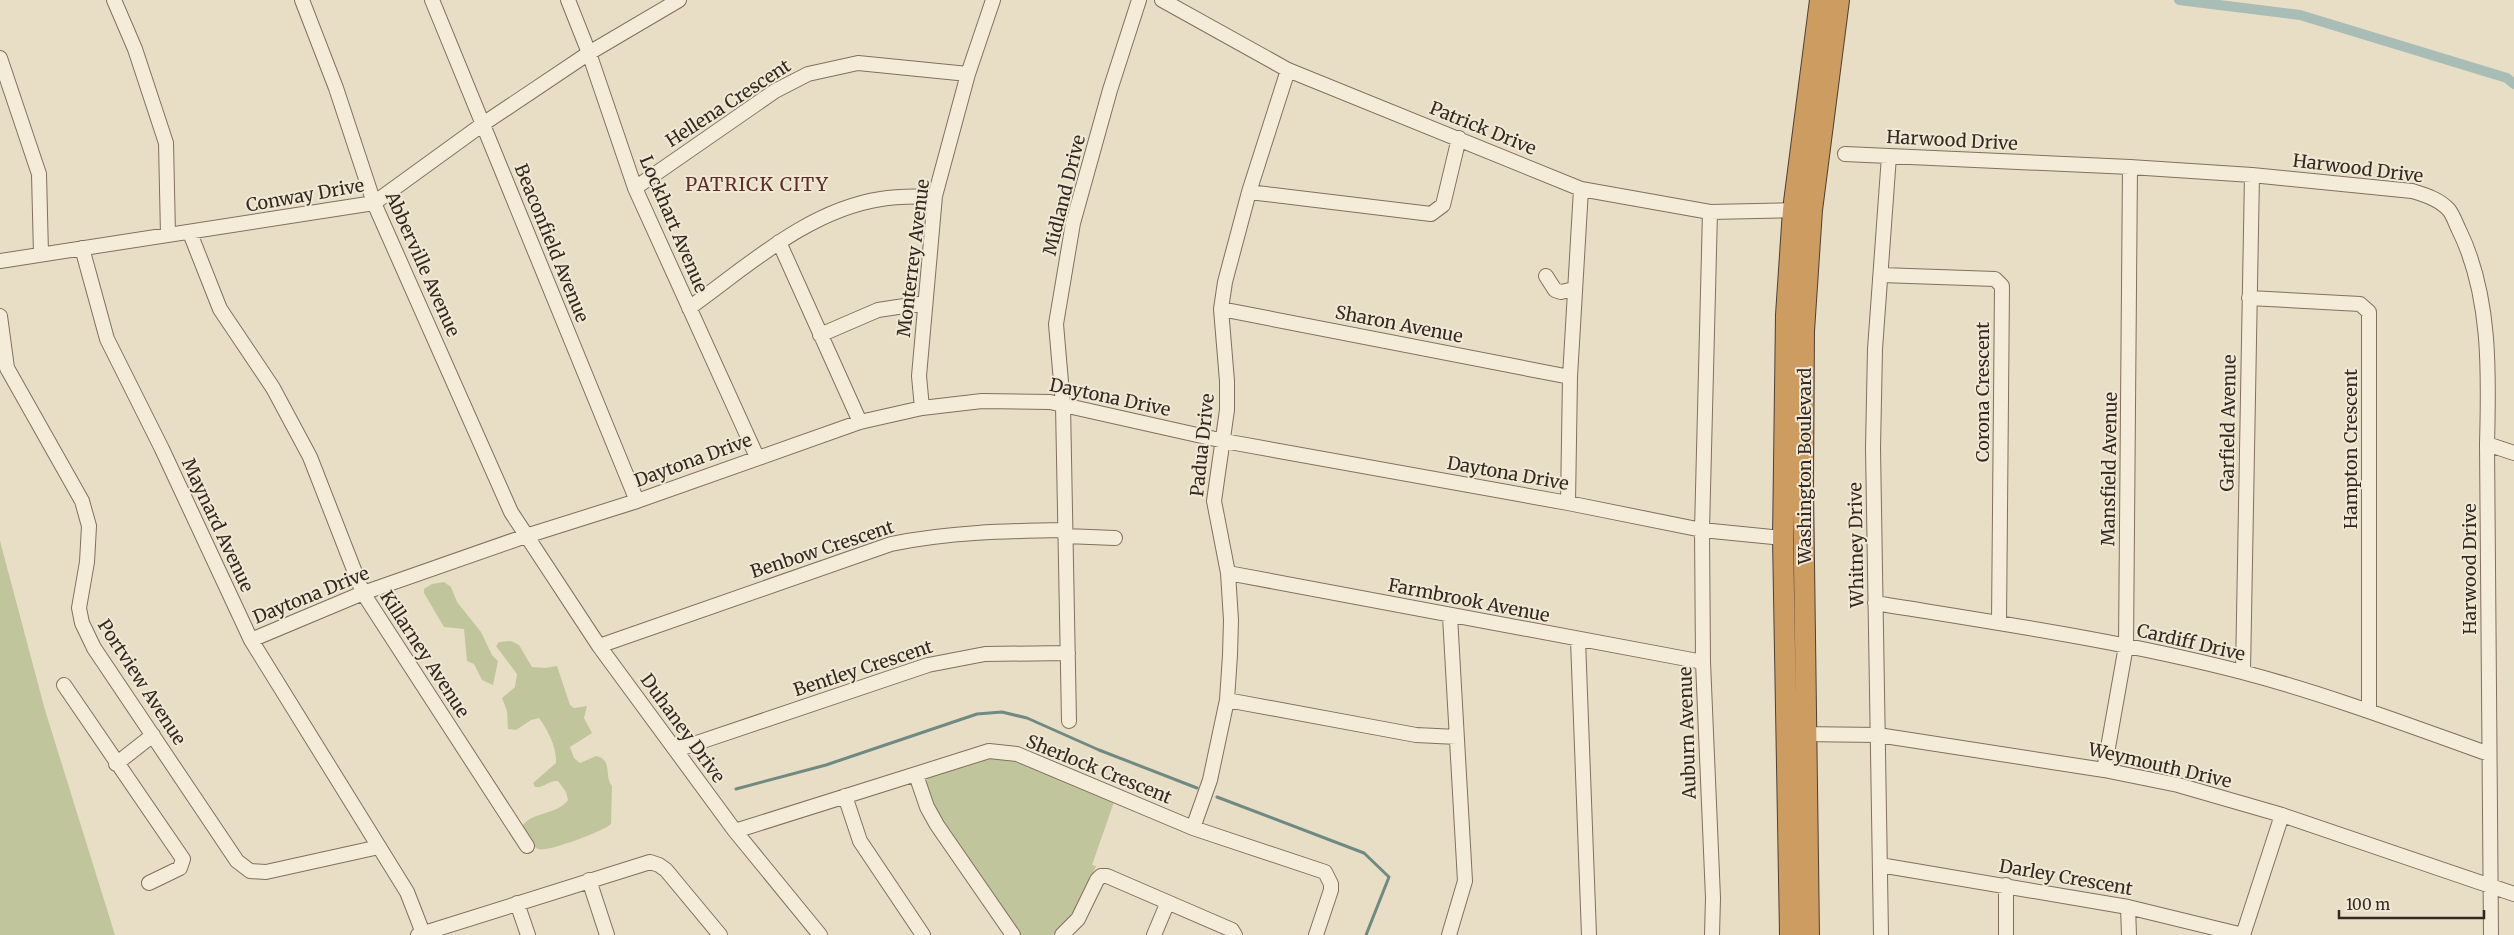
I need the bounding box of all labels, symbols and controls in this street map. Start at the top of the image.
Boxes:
street label: Hellena Crescent [661,54,795,152]
street label: Patrick Drive [1426,96,1540,160]
street label: Harwood Drive [1886,125,2018,155]
street label: Midland Drive [1038,132,1090,258]
street label: Harwood Drive [2291,149,2425,187]
street label: Lockhart Avenue [635,152,713,296]
street label: Beaconfield Avenue [510,160,594,326]
district label: PATRICK CITY [685,172,829,196]
street label: Conway Drive [244,173,366,217]
street label: Monterrey Avenue [892,178,934,338]
street label: Abberville Avenue [380,187,465,340]
street label: Sharon Avenue [1333,300,1465,348]
street label: Corona Crescent [1971,322,1994,462]
street label: Garfield Avenue [2215,354,2241,492]
street label: Washington Boulevard [1793,367,1816,565]
street label: Hampton Crescent [2339,369,2362,529]
street label: Daytona Drive [1047,373,1173,421]
street label: Padua Drive [1185,392,1219,498]
street label: Mansfield Avenue [2096,392,2122,546]
street label: Daytona Drive [631,428,755,492]
street label: Daytona Drive [1445,451,1571,495]
street label: Maynard Avenue [177,454,259,596]
street label: Whitney Drive [1843,482,1869,609]
street label: Harwood Drive [2458,503,2481,635]
street label: Benbow Crescent [747,515,897,583]
street label: Daytona Drive [250,561,372,629]
street label: Farmbrook Avenue [1386,573,1552,627]
street label: Killarney Avenue [375,586,475,722]
street label: Portview Avenue [93,615,191,749]
street label: Cardiff Drive [2135,618,2247,666]
street label: Bentley Crescent [791,635,935,701]
street label: Auburn Avenue [1673,666,1701,801]
street label: Duhaney Drive [636,669,730,787]
street label: Sherlock Crescent [1023,729,1175,809]
street label: Weymouth Drive [2085,737,2234,793]
street label: Darley Crescent [1997,854,2135,900]
scale bar [2339,888,2484,920]
text: 100 m [2346,895,2390,914]

